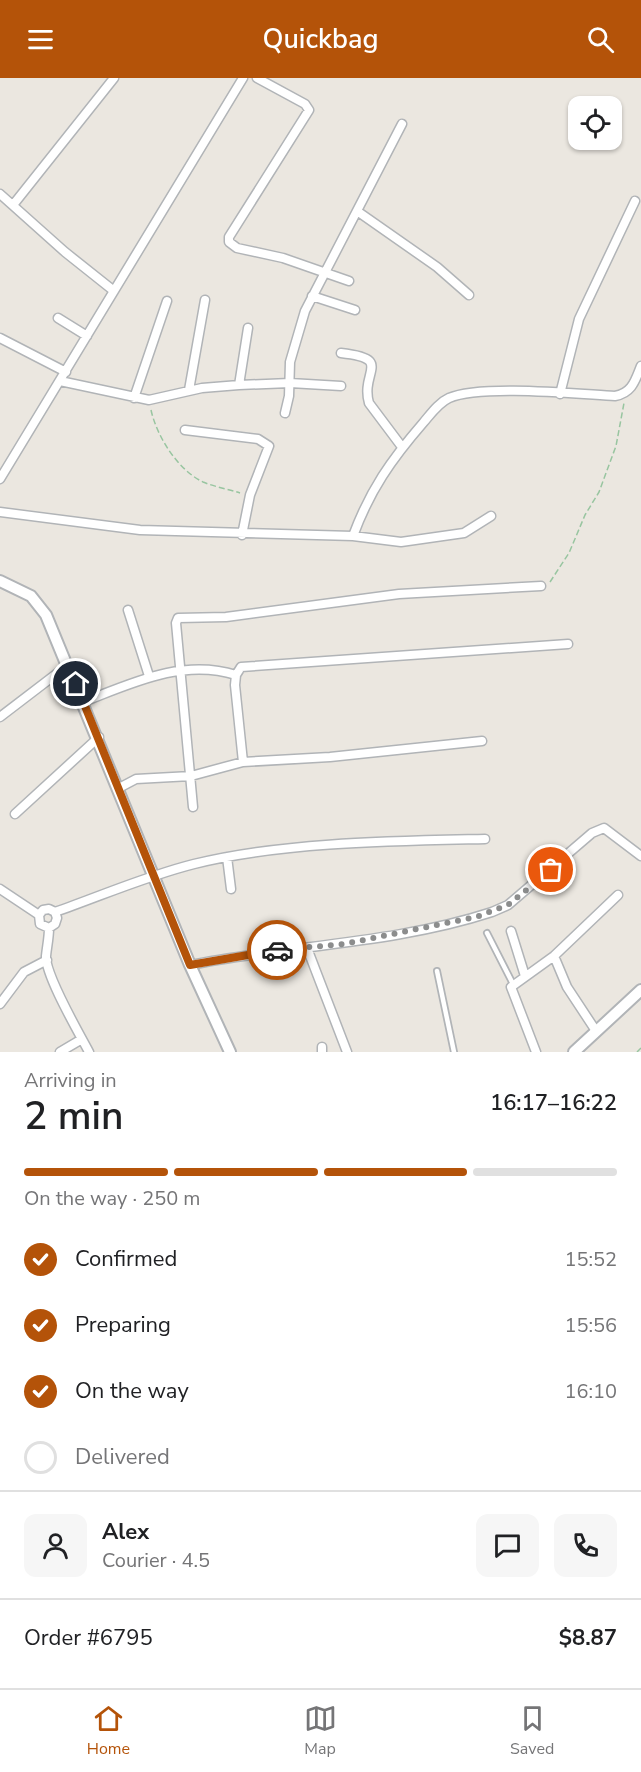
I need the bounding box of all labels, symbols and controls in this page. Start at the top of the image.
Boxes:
text: Quickbag [263,21,378,58]
icon: menu [24,23,57,56]
icon: search [584,23,617,56]
map controls [568,96,622,150]
button: locate [568,96,622,150]
pin [50,658,101,709]
icon: home [59,667,92,700]
pin [525,844,576,895]
icon: bag [534,853,567,886]
courier [247,920,307,980]
icon: car [261,934,294,967]
text: Arriving in [24,1067,117,1094]
text: 16:17–16:22 [490,1088,617,1118]
text: 2 min [24,1090,123,1143]
text: On the way · 250 m [24,1185,200,1212]
icon: check [24,1243,57,1276]
text: Confirmed [75,1244,177,1274]
text: 15:52 [564,1246,617,1273]
icon: check [24,1309,57,1342]
text: Preparing [75,1310,171,1340]
text: 15:56 [564,1312,617,1339]
icon: check [24,1375,57,1408]
text: On the way [75,1376,189,1406]
text: 16:10 [564,1378,617,1405]
text: Delivered [75,1442,170,1472]
button: person [24,1514,87,1577]
button: chat [476,1514,539,1577]
button: phone [554,1514,617,1577]
text: Alex [102,1517,149,1547]
text: Courier · 4.5 [102,1547,210,1574]
text: Order #6795 [24,1623,153,1653]
text: $8.87 [559,1623,617,1653]
tab: Home [87,1702,130,1760]
tab: Map [304,1702,337,1760]
tab: Saved [510,1702,554,1760]

